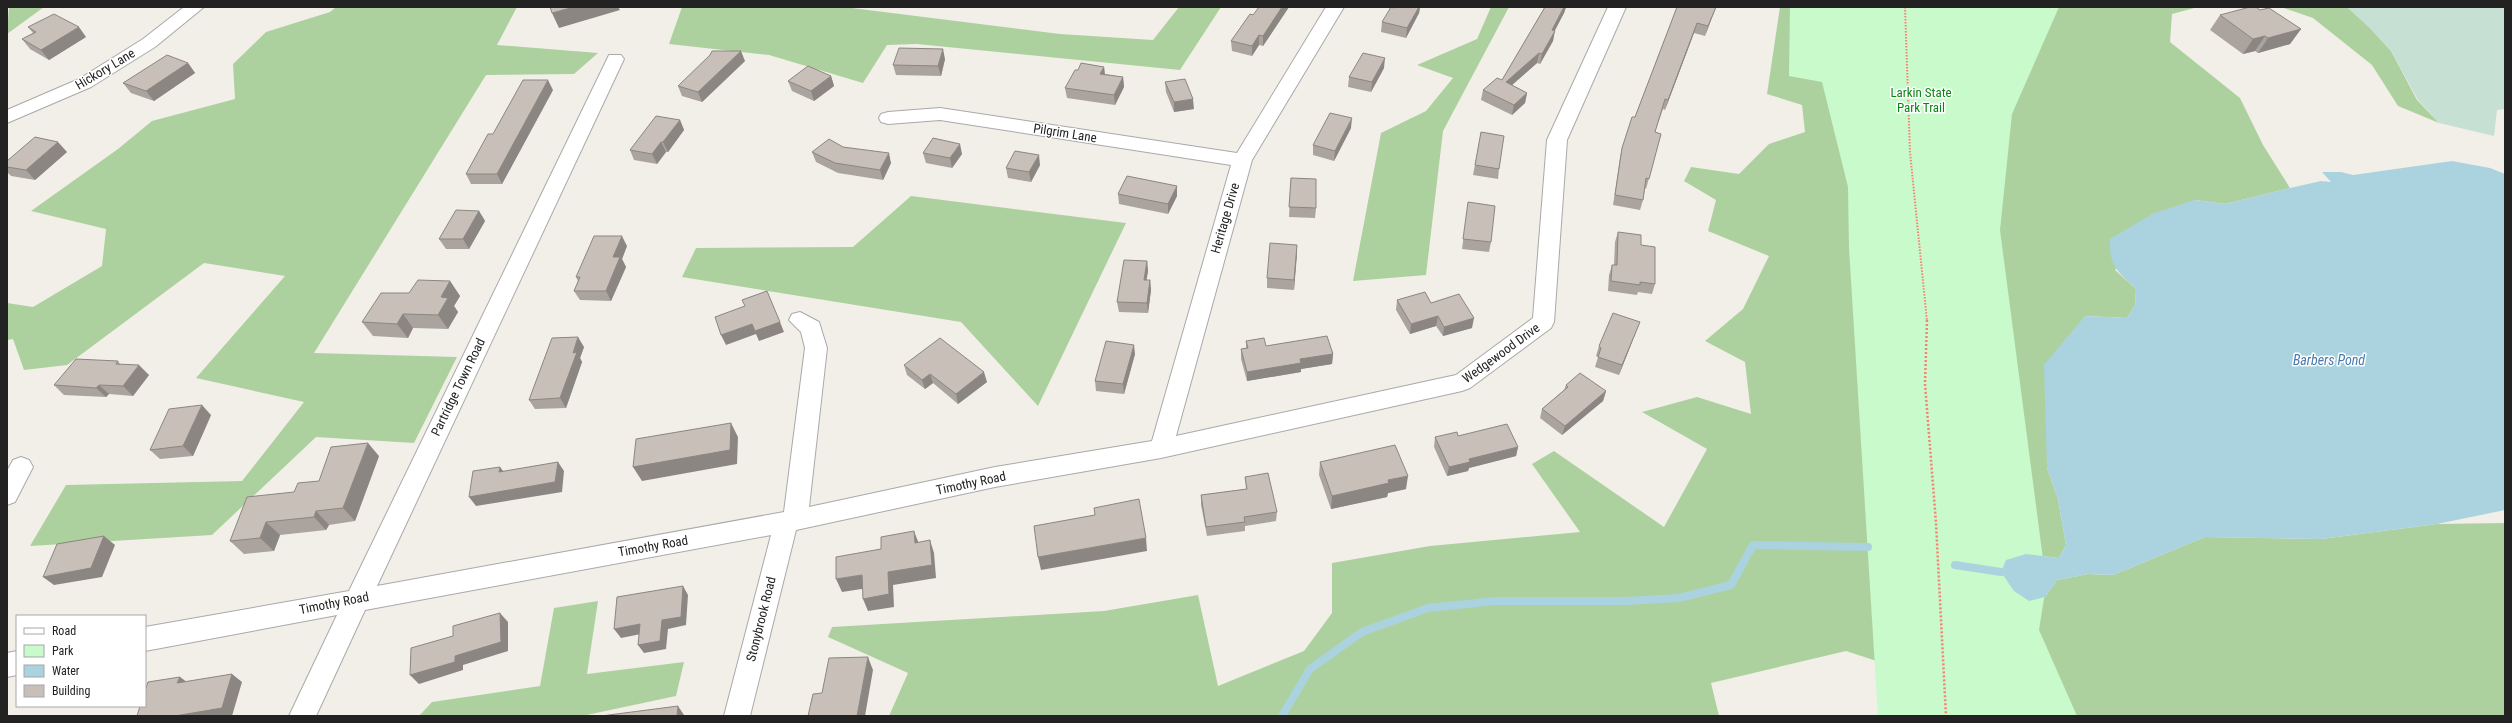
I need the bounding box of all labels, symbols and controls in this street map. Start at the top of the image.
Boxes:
street label: Hickory Lane [73,45,137,93]
park label: Larkin State Park Trail [1890,85,1952,115]
street label: Pilgrim Lane [1032,121,1098,145]
street label: Heritage Drive [1208,181,1242,255]
street label: Wedgewood Drive [1460,320,1542,386]
street label: Partridge Town Road [428,336,488,438]
water label: Barbers Pond [2293,352,2365,368]
street label: Timothy Road [935,468,1007,498]
street label: Timothy Road [617,532,689,560]
street label: Stonybrook Road [743,575,779,663]
street label: Timothy Road [298,589,370,617]
legend [16,615,146,707]
text: Road [52,624,76,638]
text: Park [52,644,74,658]
text: Water [52,664,80,678]
text: Building [52,684,90,698]

